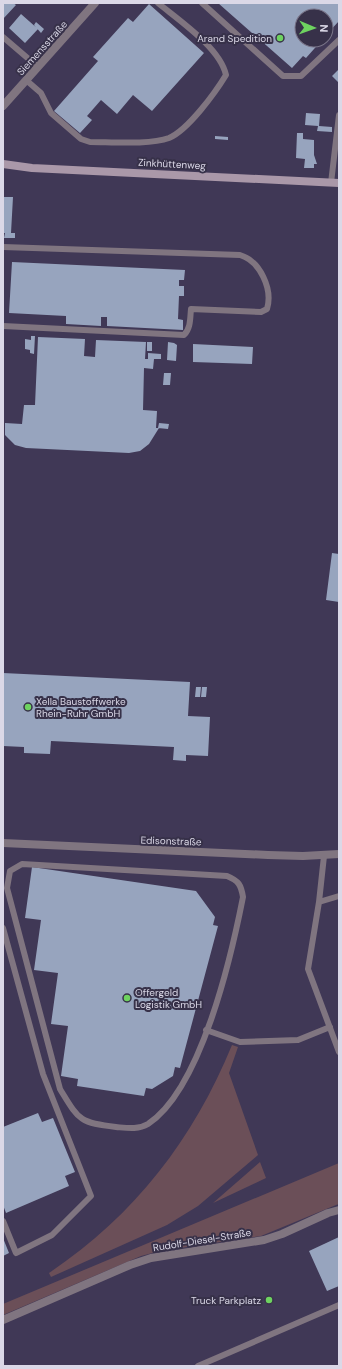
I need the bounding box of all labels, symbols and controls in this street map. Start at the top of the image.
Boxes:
north arrow [294,8,334,48]
street label: Siemensstraße [14,18,70,78]
text: N [317,24,331,33]
place label: Arand Spedition [197,32,272,45]
marker: Arand Spedition [275,33,285,43]
street label: Zinkhüttenweg [138,156,207,172]
place label: Xella Baustoffwerke Rhein-Ruhr GmbH [36,695,126,720]
marker: Xella Baustoffwerke Rhein-Ruhr GmbH [23,702,33,712]
street label: Edisonstraße [140,833,202,849]
place label: Offergeld Logistik GmbH [135,986,202,1011]
marker: Offergeld Logistik GmbH [122,993,132,1003]
street label: Rudolf-Diesel-Straße [152,1226,252,1254]
place label: Truck Parkplatz [191,1294,261,1307]
marker: Truck Parkplatz [264,1295,274,1305]

